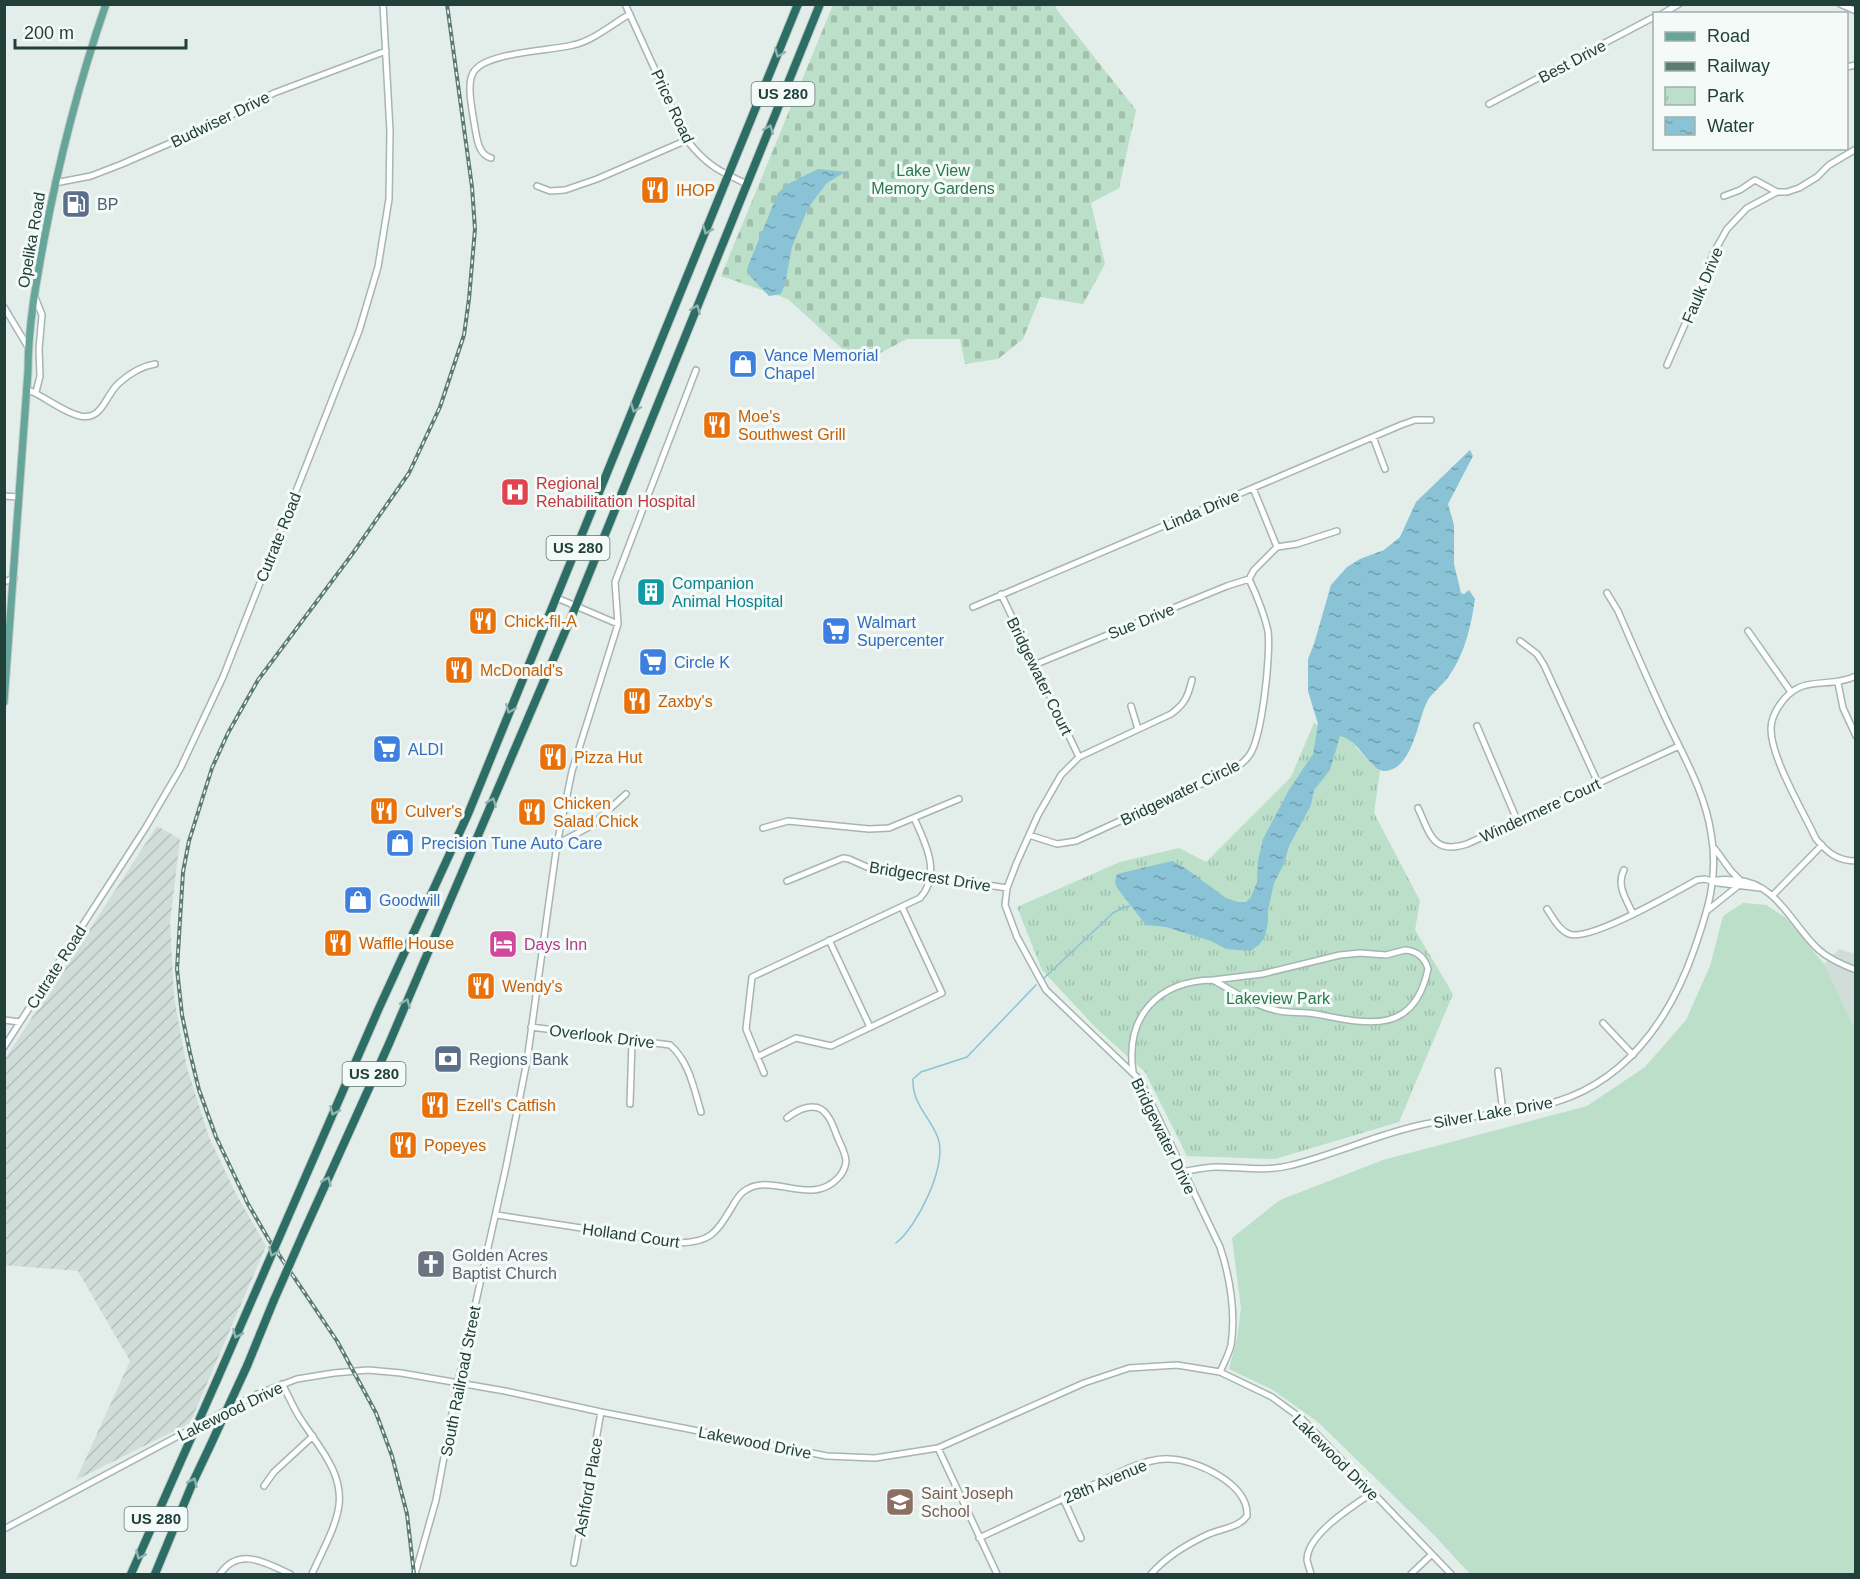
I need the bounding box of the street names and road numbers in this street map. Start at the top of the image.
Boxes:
street label: Best Drive [1536,37,1609,86]
street label: Price Road [648,67,697,146]
road number: US 280 [752,82,814,106]
street label: Budwiser Drive [168,88,272,151]
street label: Opelika Road [15,191,48,289]
street label: Faulk Drive [1679,245,1726,326]
street label: Linda Drive [1161,487,1242,534]
street label: Cutrate Road [253,490,304,584]
road number: US 280 [546,536,610,560]
street label: Sue Drive [1105,600,1177,643]
street label: Bridgewater Court [1004,615,1076,738]
street label: Bridgewater Circle [1118,756,1243,829]
street label: Windermere Court [1477,775,1604,846]
street label: Bridgecrest Drive [868,859,992,895]
street label: Cutrate Road [23,923,89,1012]
street label: Overlook Drive [548,1022,656,1051]
road number: US 280 [342,1062,406,1086]
street label: Bridgewater Drive [1128,1075,1199,1197]
street label: Silver Lake Drive [1432,1094,1554,1131]
street label: Holland Court [581,1220,681,1251]
street label: South Railroad Street [438,1304,484,1458]
street label: Lakewood Drive [175,1379,286,1444]
street label: Lakewood Drive [1289,1411,1382,1504]
street label: Lakewood Drive [697,1423,813,1462]
street label: Ashford Place [571,1436,606,1538]
street label: 28th Avenue [1061,1456,1149,1507]
road number: US 280 [124,1507,188,1531]

